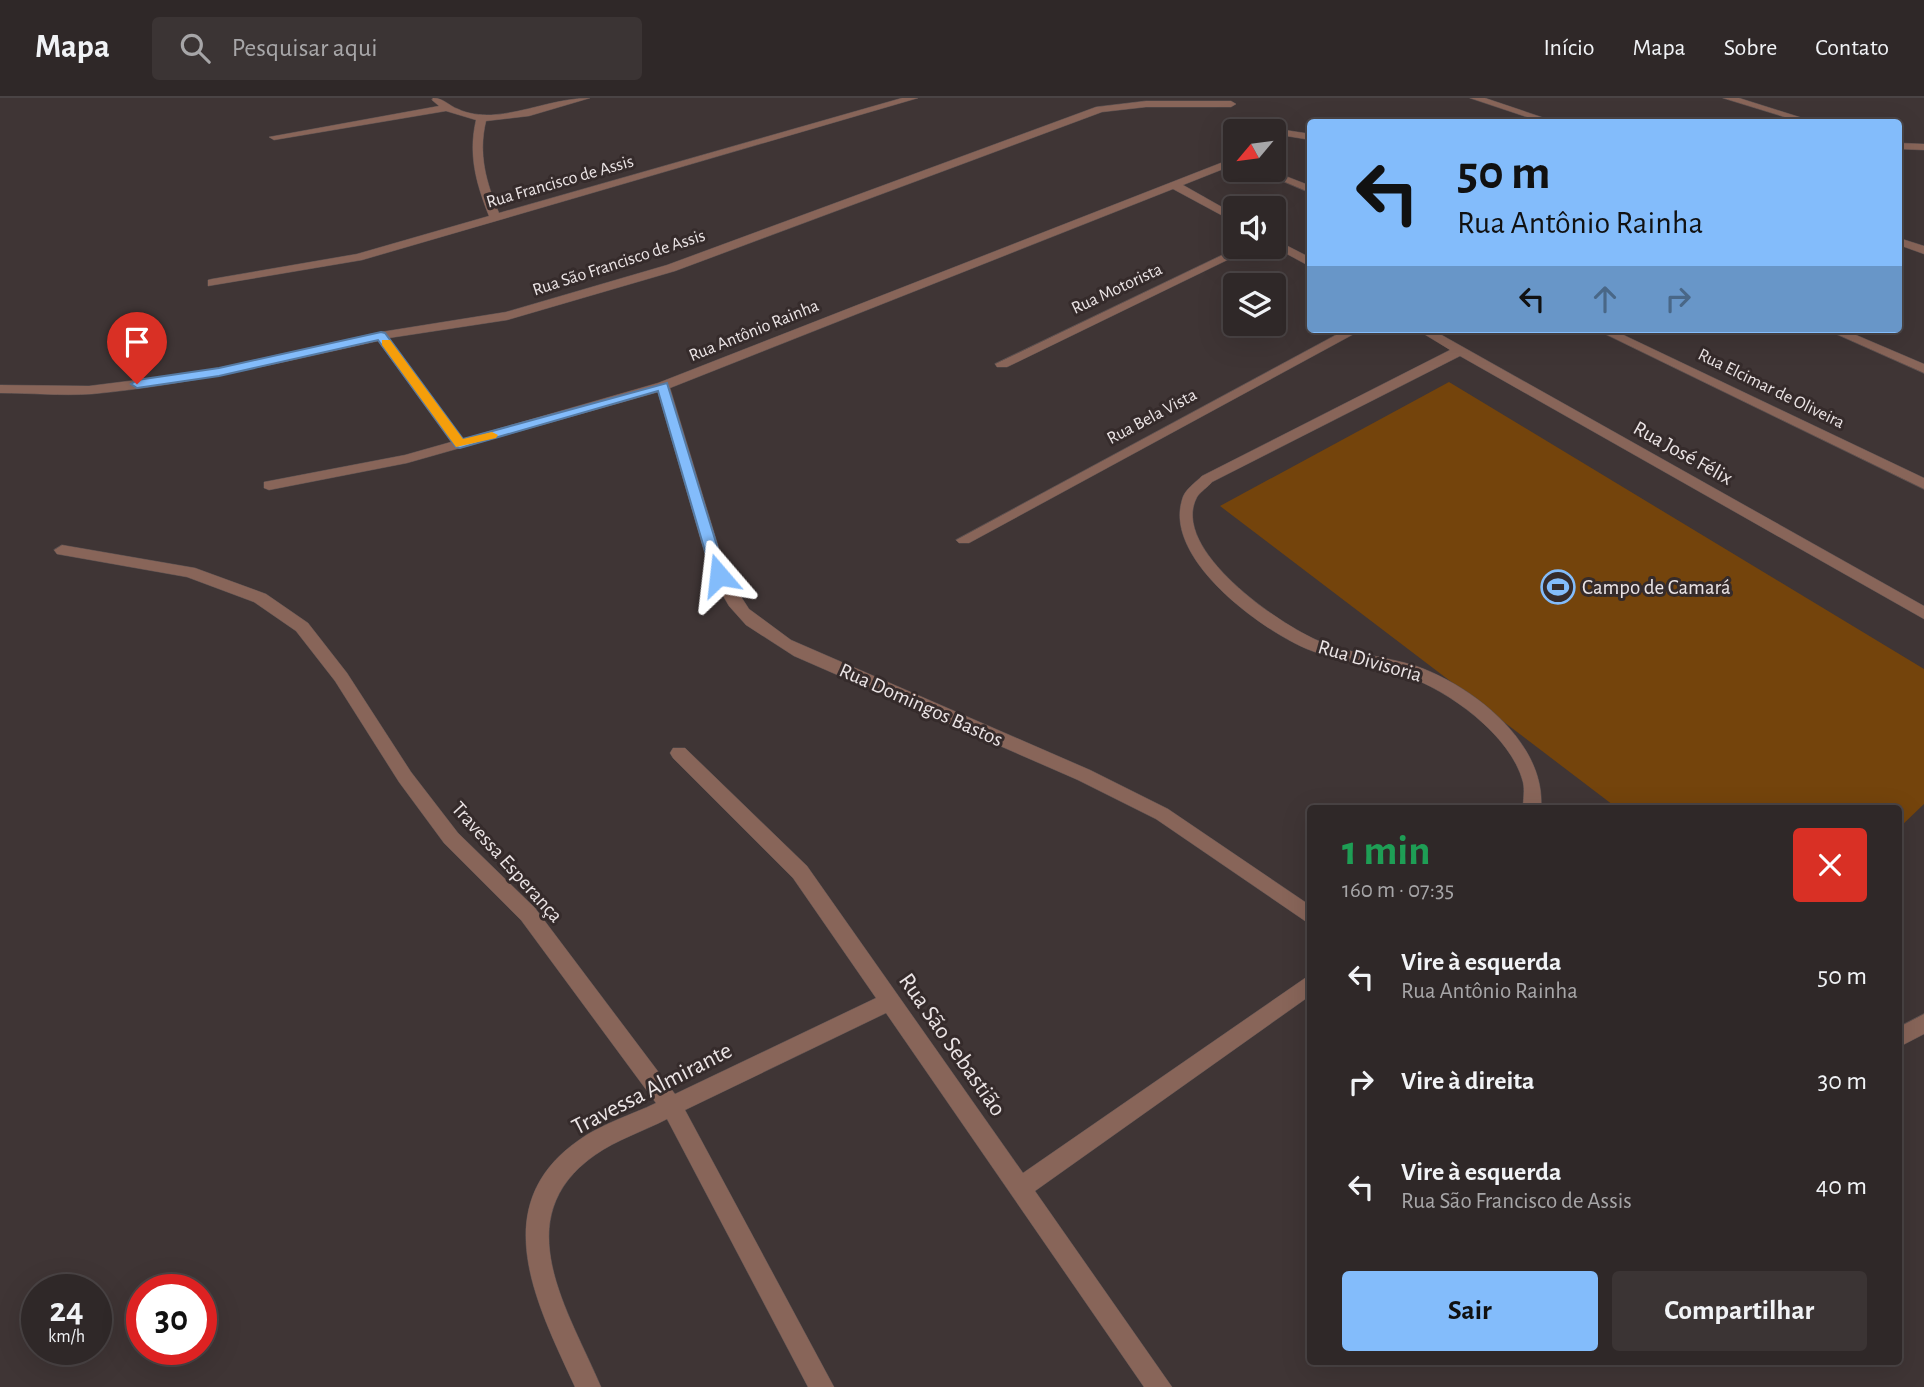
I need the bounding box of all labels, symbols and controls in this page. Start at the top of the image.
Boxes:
search box [152,17,642,80]
icon: search [176,29,214,67]
text: Mapa [35,31,110,64]
text: Pesquisar aqui [232,35,378,61]
text: Início [1543,36,1595,60]
text: Mapa [1633,36,1686,60]
text: Sobre [1724,36,1777,60]
text: Contato [1815,36,1889,60]
north arrow [1223,119,1286,182]
map controls [1223,119,1286,336]
icon: left [1342,147,1433,238]
text: 50 m [1457,149,1551,198]
street label: Rua Francisco de Assis [484,152,636,212]
button: sound [1223,196,1286,259]
text: Rua Antônio Rainha [1457,207,1703,239]
street label: Rua São Francisco de Assis [530,227,708,299]
street label: Rua Motorista [1069,260,1165,318]
button: layers [1223,273,1286,336]
icon: left [1513,280,1551,318]
icon: ahead [1586,280,1624,318]
icon: right [1659,280,1697,318]
street label: Rua Antônio Rainha [686,297,822,365]
pin [107,312,167,384]
icon: arrive [118,323,156,361]
street label: Rua Elcimar de Oliveira [1695,346,1847,432]
street label: Rua Bela Vista [1104,386,1200,448]
street label: Rua José Félix [1630,417,1736,489]
position arrow [682,538,756,612]
sports icon: Campo de Camará [1539,568,1577,606]
place label: Campo de Camará [1582,577,1731,598]
street label: Rua Divisoria [1316,636,1425,686]
street label: Rua Domingos Bastos [836,660,1006,750]
street label: Travessa Esperança [447,798,567,927]
button: close [1793,828,1867,902]
text: 1 min [1342,830,1431,872]
text: 160 m · 07:35 [1342,879,1454,902]
text: Vire à esquerda [1401,949,1562,975]
icon: left [1342,958,1380,996]
text: 50 m [1817,963,1867,989]
street label: Rua São Sebastião [894,969,1010,1121]
text: Rua Antônio Rainha [1401,980,1578,1003]
street label: Travessa Almirante [568,1038,736,1140]
icon: right [1342,1063,1380,1101]
text: Vire à direita [1401,1068,1535,1094]
text: 30 m [1817,1068,1867,1094]
text: Vire à esquerda [1401,1159,1562,1185]
icon: left [1342,1168,1380,1206]
text: 40 m [1816,1173,1867,1199]
text: Rua São Francisco de Assis [1401,1190,1632,1213]
button: Sair [1342,1271,1598,1351]
button: Compartilhar [1612,1271,1867,1351]
speed limit sign: 30 [126,1274,217,1365]
text: 24 [49,1293,84,1328]
text: km/h [48,1328,85,1346]

